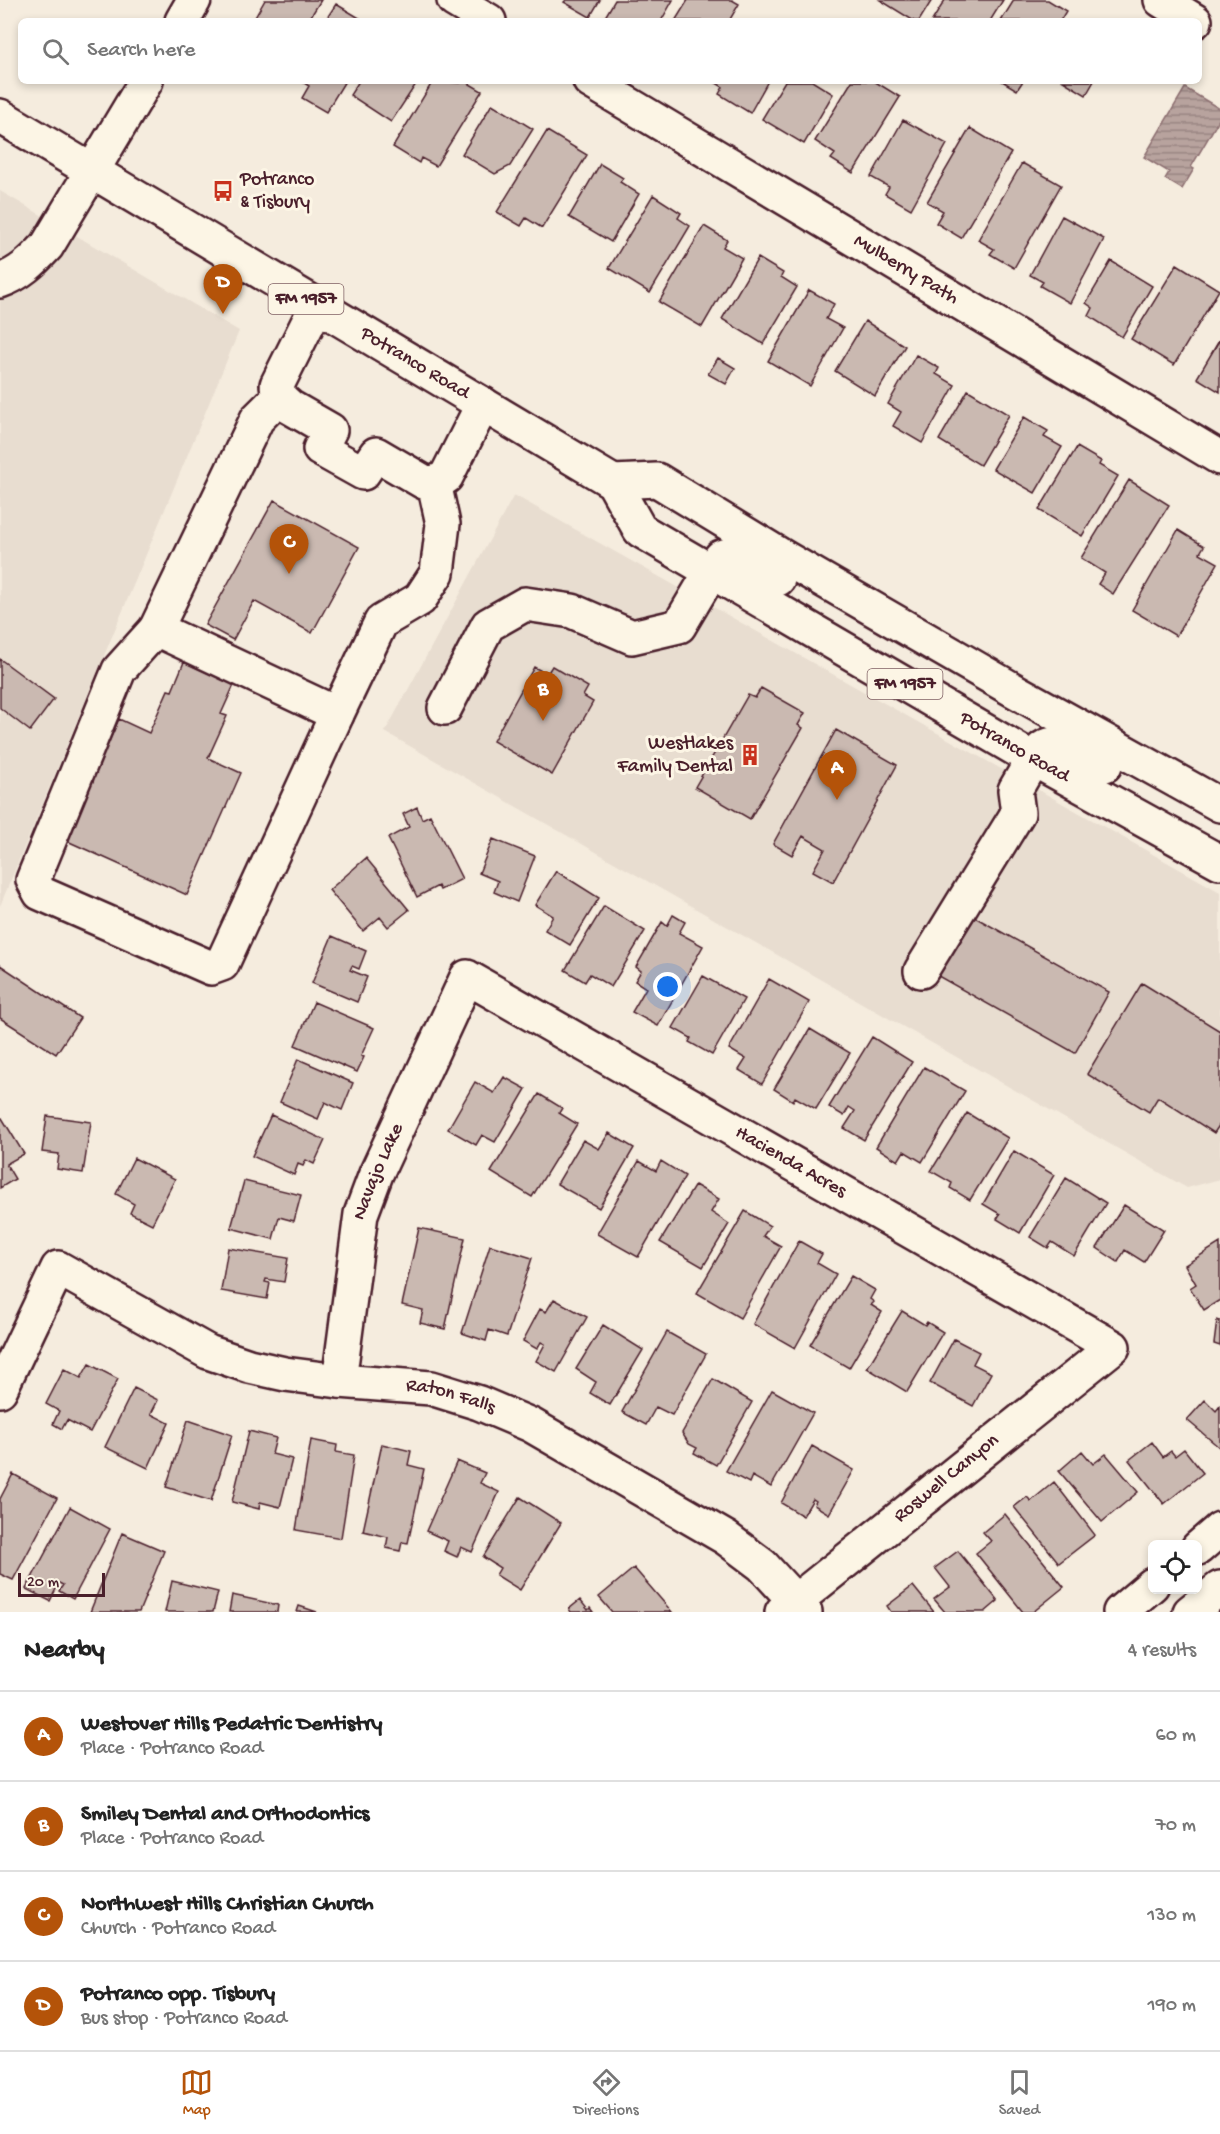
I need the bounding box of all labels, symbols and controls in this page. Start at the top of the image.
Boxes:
search box [18,18,1202,84]
icon: search [39,35,72,68]
text: Search here [87,38,195,64]
place label: Potranco & Tisbury [239,169,314,215]
bus stop icon: Potranco & Tisbury [211,179,235,203]
street label: Mulberry Path [849,230,963,310]
pin: D [204,264,242,314]
road number: FM 1957 [268,284,344,314]
street label: Potranco Road [355,322,475,406]
pin: C [270,524,308,574]
road number: FM 1957 [868,669,942,699]
pin: B [524,672,562,721]
street label: Potranco Road [954,707,1075,789]
place label: Westlakes Family Dental [617,733,734,779]
building icon: Westlakes Family Dental [738,743,762,767]
pin: A [818,750,856,800]
your location [653,972,682,1001]
street label: Navajo Lake [348,1119,409,1223]
street label: Hacienda Acres [731,1121,851,1204]
street label: Raton Falls [405,1375,500,1420]
street label: Roswell Canyon [890,1429,1005,1528]
map controls [1148,1540,1202,1594]
button: locate [1148,1540,1202,1594]
scale bar [18,1570,105,1598]
text: 20 m [27,1574,59,1593]
text: Nearby [24,1636,105,1667]
text: 4 results [1128,1640,1196,1663]
text: Westover Hills Pedatric Dentistry [81,1712,382,1738]
text: A [38,1725,49,1748]
text: 60 m [1156,1725,1196,1748]
text: Place · Potranco Road [81,1738,263,1761]
text: Smiley Dental and Orthodontics [81,1802,369,1828]
text: B [38,1815,49,1838]
text: 70 m [1155,1815,1196,1838]
text: Place · Potranco Road [81,1828,263,1851]
text: Northwest Hills Christian Church [81,1892,374,1918]
text: C [38,1905,49,1928]
text: 130 m [1147,1905,1196,1928]
text: Church · Potranco Road [81,1918,275,1941]
text: Potranco opp. Tisbury [81,1982,275,2008]
text: D [37,1995,50,2018]
text: 190 m [1148,1995,1196,2018]
text: Bus stop · Potranco Road [81,2008,287,2031]
tab: Map [180,2066,213,2121]
tab: Directions [573,2066,639,2121]
tab: Saved [999,2066,1040,2121]

